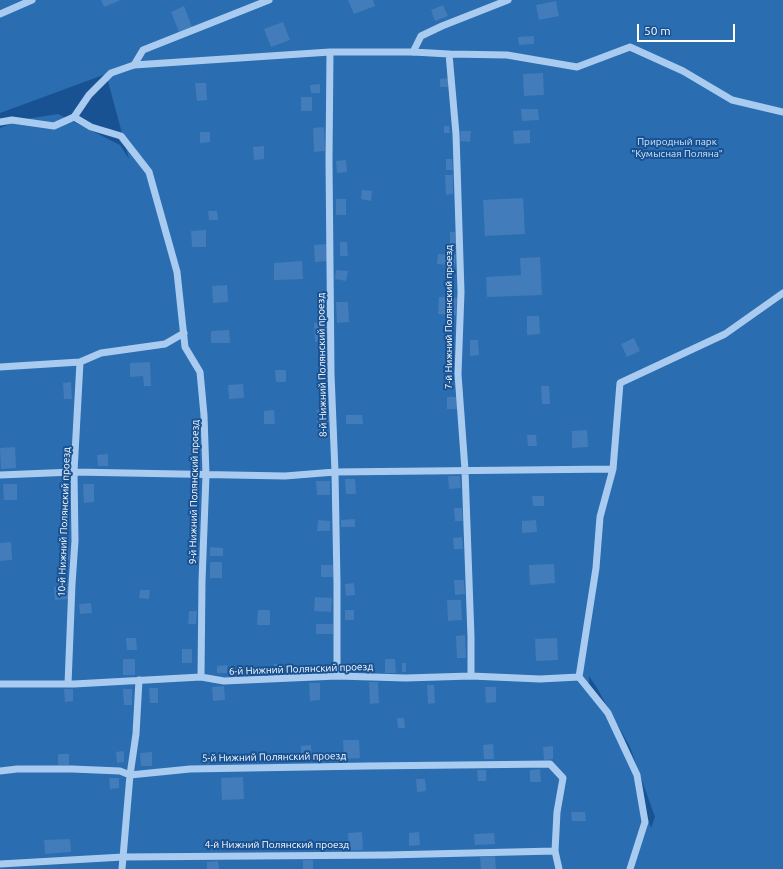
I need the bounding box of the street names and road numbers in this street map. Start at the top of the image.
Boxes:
street label: 7-й Нижний Полянский проезд [443,245,455,389]
street label: 8-й Нижний Полянский проезд [315,293,329,437]
street label: 9-й Нижний Полянский проезд [187,420,201,564]
street label: 10-й Нижний Полянский проезд [55,447,73,597]
street label: 6-й Нижний Полянский проезд [229,660,373,678]
street label: 5-й Нижний Полянский проезд [202,750,346,764]
street label: 4-й Нижний Полянский проезд [205,839,349,851]

